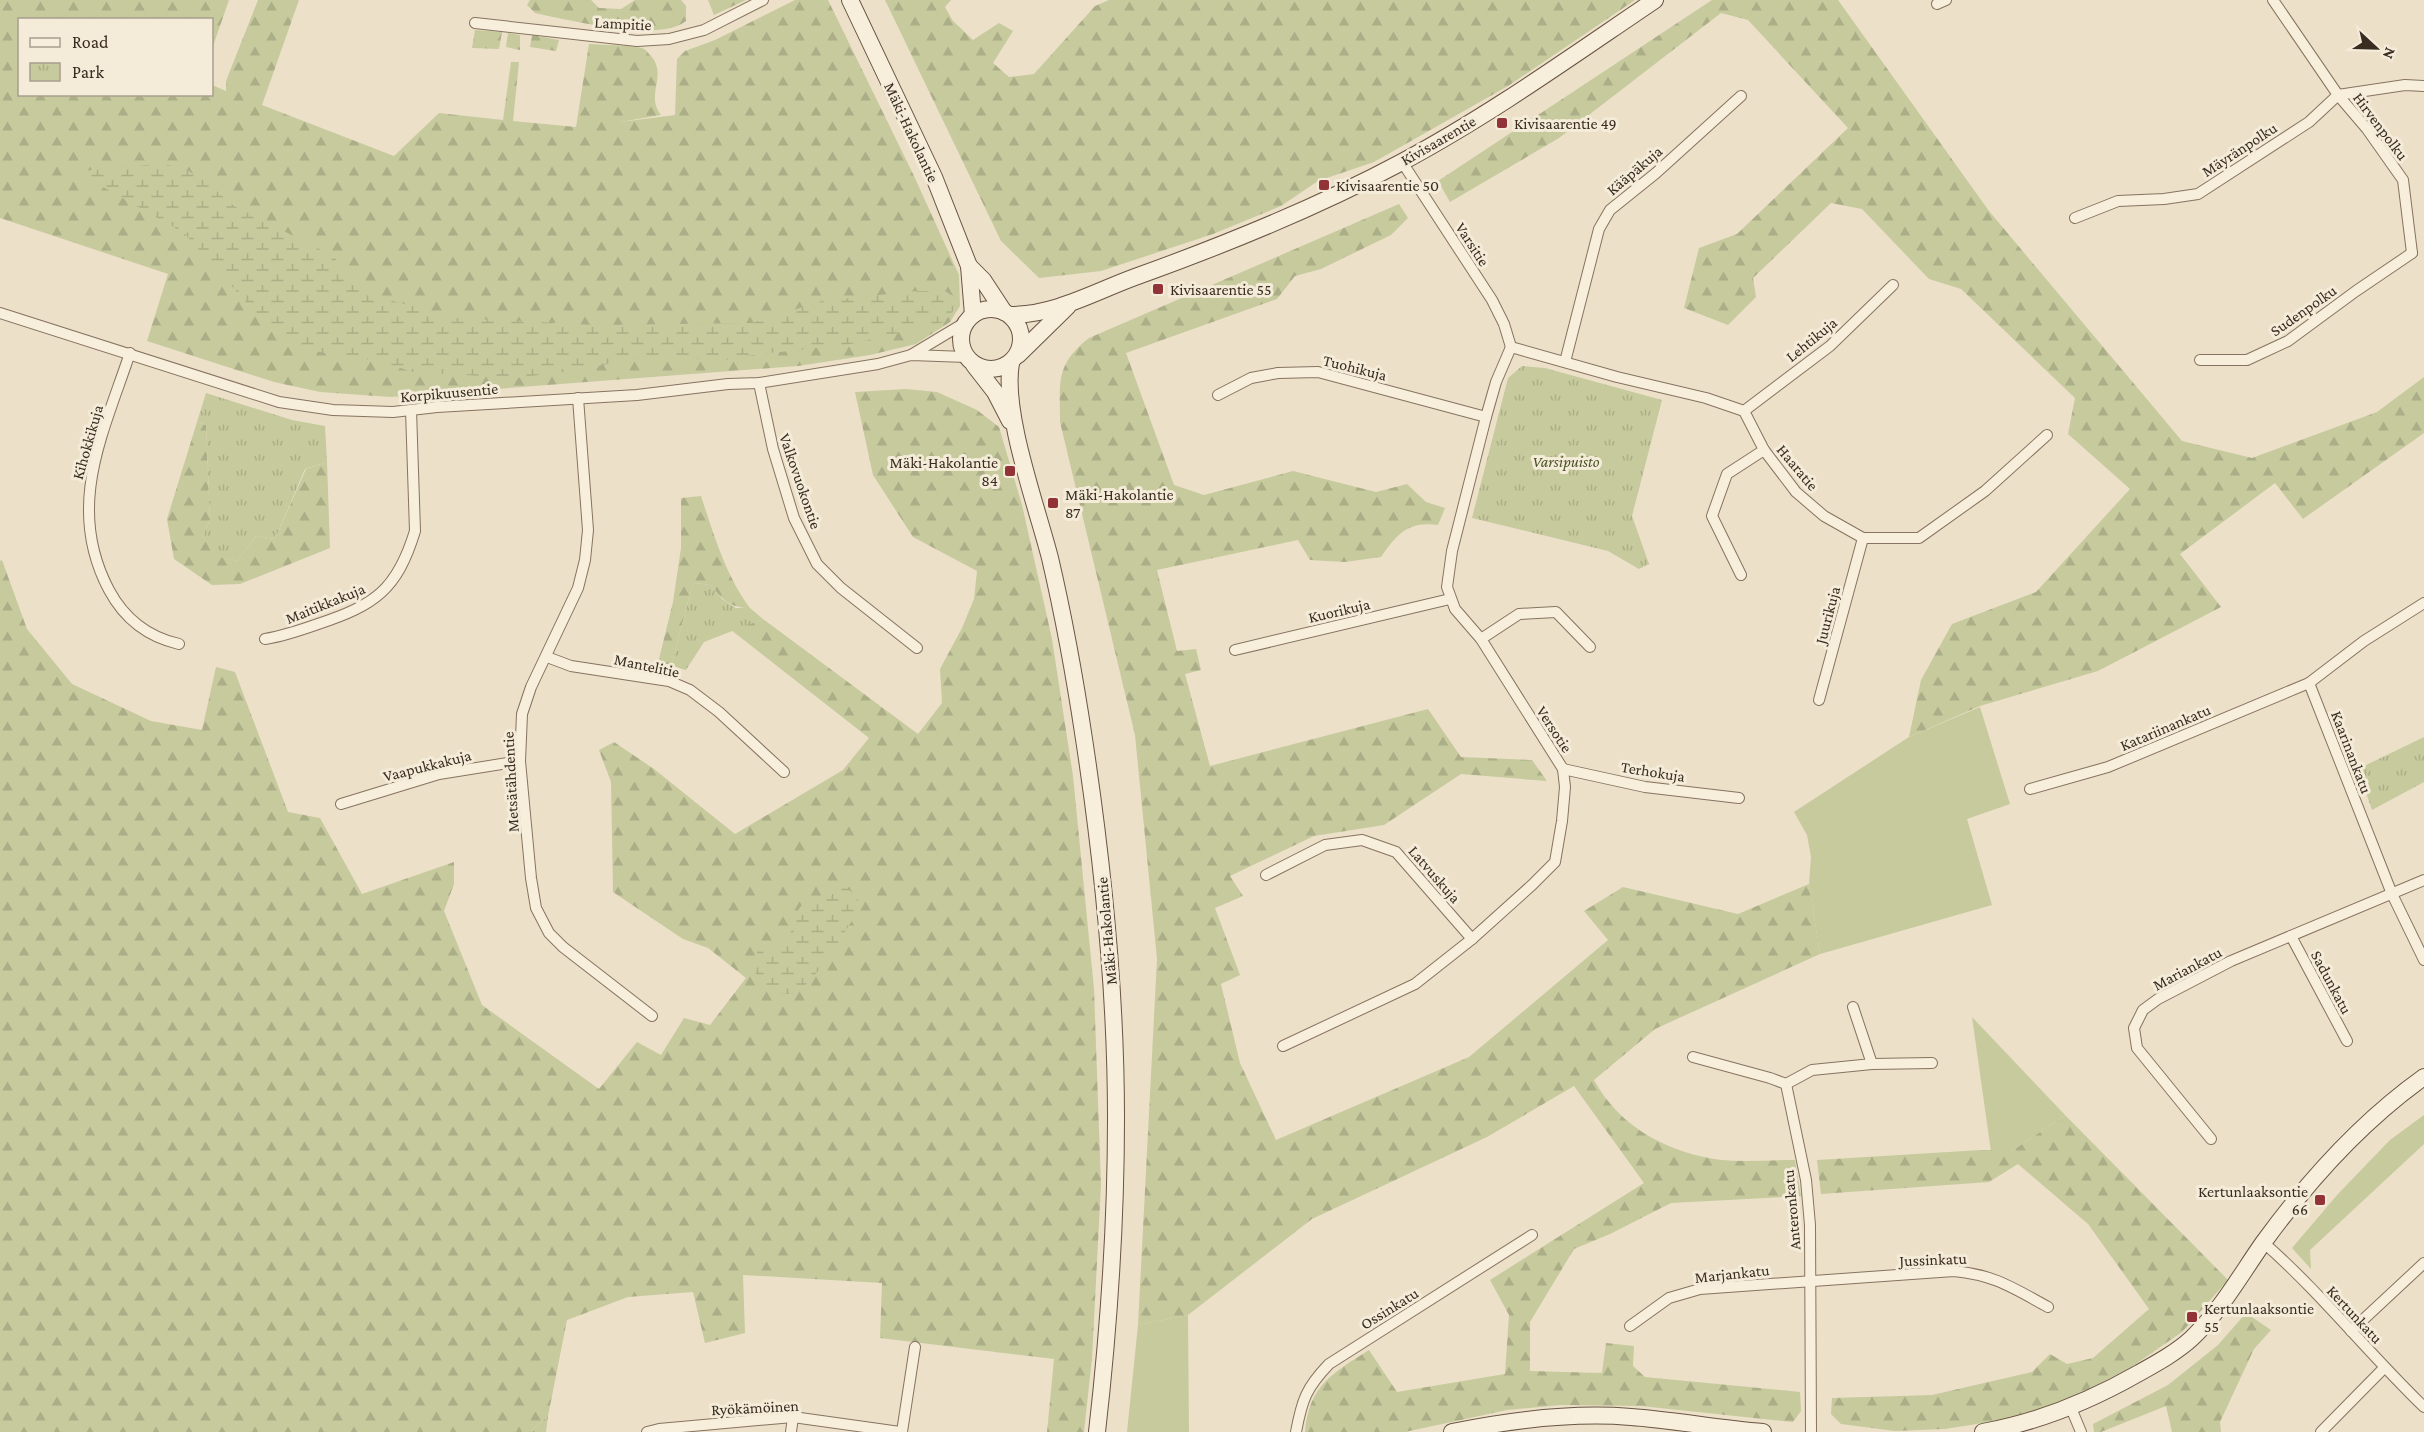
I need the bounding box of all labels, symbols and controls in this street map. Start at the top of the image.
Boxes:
street label: Lampitie [594,14,652,34]
legend [18,18,213,96]
north arrow [2346,18,2406,78]
text: Road [72,32,109,52]
text: N [2379,45,2399,62]
text: Park [72,62,104,82]
street label: Mäki-Hakolantie [881,79,942,185]
street label: Hirvenpolku [2349,89,2412,164]
street label: Kivisaarentie [1398,112,1479,169]
place label: Kivisaarentie 49 [1514,115,1617,132]
marker: Kivisaarentie 49 [1495,116,1509,130]
street label: Mäyränpolku [2199,119,2281,181]
street label: Kääpäkuja [1603,142,1667,199]
place label: Kivisaarentie 50 [1336,177,1439,194]
marker: Kivisaarentie 50 [1317,178,1331,192]
street label: Varsitie [1452,219,1493,269]
place label: Kivisaarentie 55 [1170,281,1271,298]
street label: Sudenpolku [2267,281,2341,340]
marker: Kivisaarentie 55 [1151,282,1165,296]
street label: Lehtikuja [1782,313,1841,366]
street label: Tuohikuja [1321,351,1389,385]
street label: Korpikuusentie [399,380,499,406]
street label: Kihokkikuja [69,402,107,482]
street label: Valkovuokontie [776,431,825,531]
street label: Haaratie [1774,441,1822,494]
park label: Varsipuisto [1532,453,1600,471]
place label: Mäki-Hakolantie 84 [890,454,998,489]
marker: Mäki-Hakolantie 84 [1003,464,1017,478]
place label: Mäki-Hakolantie 87 [1065,486,1173,521]
marker: Mäki-Hakolantie 87 [1046,496,1060,510]
street label: Maitikkakuja [283,580,368,628]
street label: Juurikuja [1811,584,1844,648]
street label: Kuorikuja [1307,595,1372,627]
street label: Mantelitie [613,650,681,681]
street label: Katariinankatu [2117,701,2213,754]
street label: Versotie [1533,703,1576,756]
street label: Kaarinankatu [2328,708,2375,796]
street label: Metsätähdentie [499,731,522,833]
street label: Vaapukkakuja [381,746,474,786]
street label: Terhokuja [1620,758,1687,786]
street label: Latvuskuja [1404,842,1464,907]
street label: Mäki-Hakolantie [1093,876,1120,986]
street label: Mariankatu [2150,943,2225,994]
street label: Sadunkatu [2308,948,2356,1017]
street label: Anteronkatu [1779,1169,1803,1251]
place label: Kertunlaaksontie 66 [2198,1183,2308,1218]
marker: Kertunlaaksontie 66 [2313,1193,2327,1207]
street label: Jussinkatu [1897,1250,1968,1270]
street label: Marjankatu [1694,1261,1771,1287]
street label: Kertunkatu [2324,1282,2386,1347]
street label: Ossinkatu [1357,1284,1422,1333]
place label: Kertunlaaksontie 55 [2204,1300,2314,1335]
marker: Kertunlaaksontie 55 [2185,1310,2199,1324]
street label: Ryökämöinen [711,1397,800,1419]

